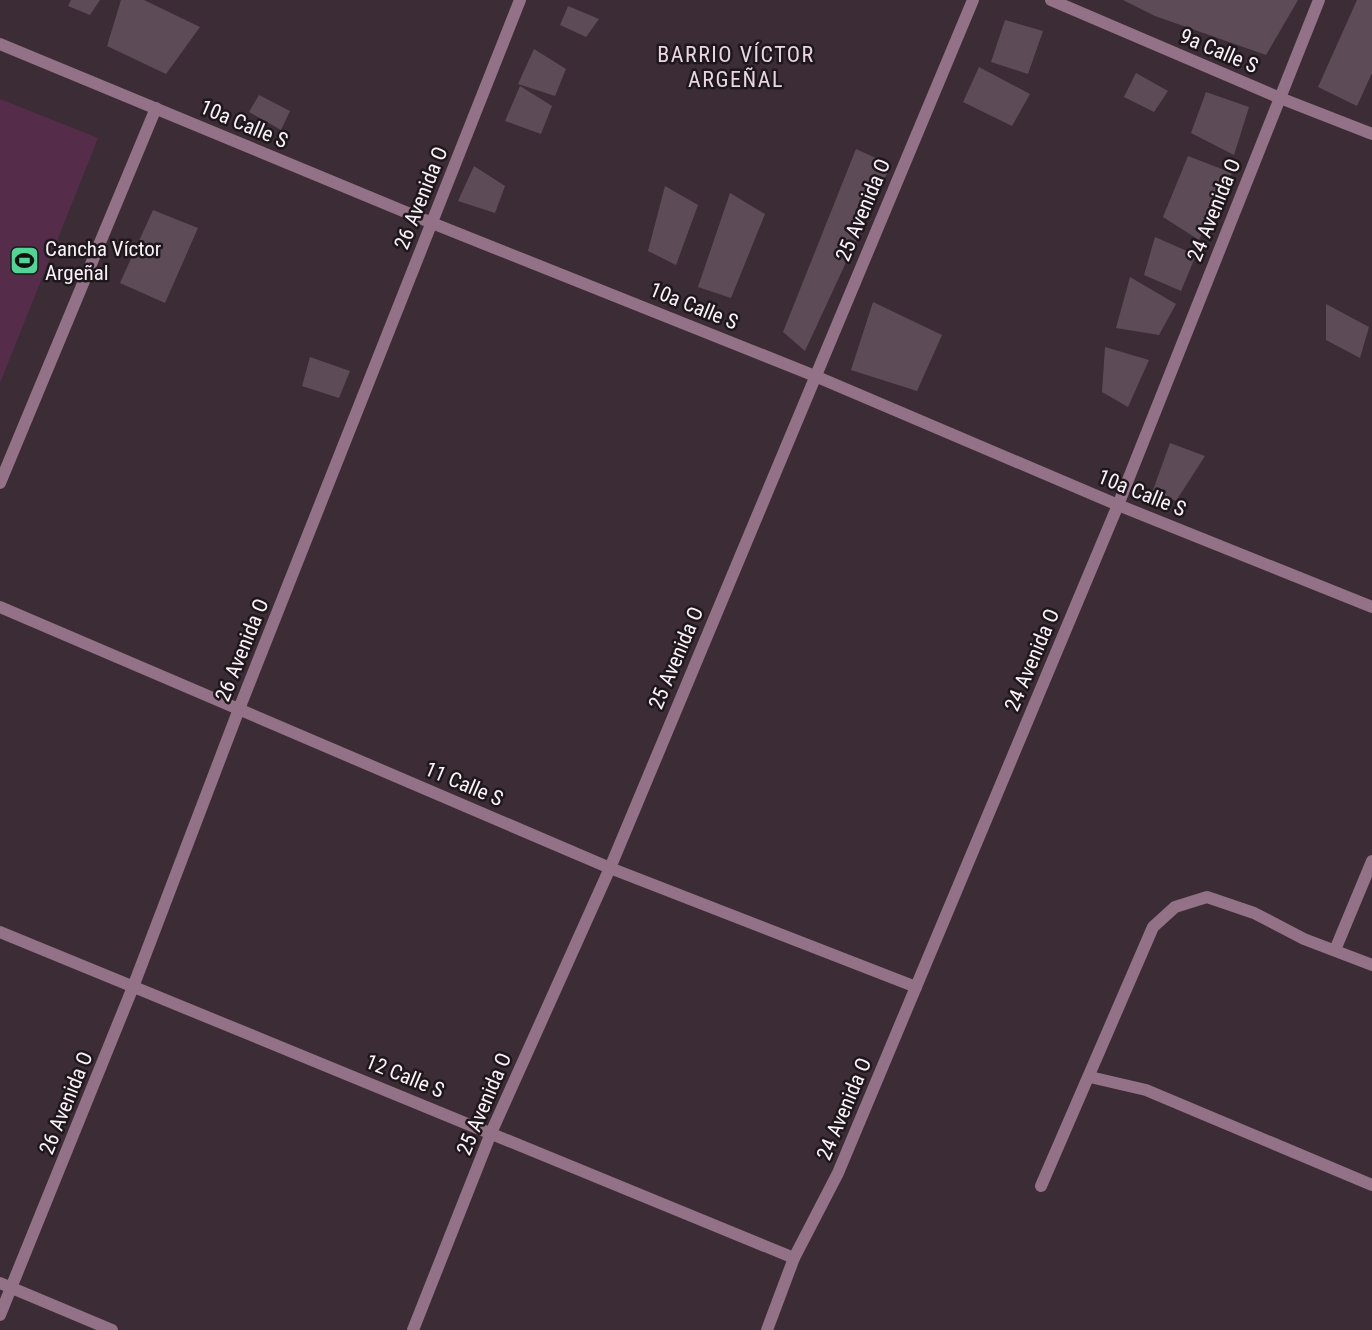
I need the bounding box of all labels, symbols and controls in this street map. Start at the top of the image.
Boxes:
street label: 9a Calle S [1176,24,1262,78]
district label: BARRIO VÍCTOR ARGEÑAL [657,42,815,92]
street label: 10a Calle S [197,95,291,153]
street label: 26 Avenida O [390,143,452,253]
street label: 25 Avenida O [831,155,895,265]
street label: 24 Avenida O [1183,155,1245,265]
place label: Cancha Víctor Argeñal [45,237,161,285]
sports icon: Cancha Víctor Argeñal [8,245,40,277]
street label: 10a Calle S [646,277,742,335]
street label: 10a Calle S [1094,464,1190,522]
street label: 26 Avenida O [211,595,273,705]
street label: 25 Avenida O [644,603,708,713]
street label: 24 Avenida O [1000,605,1064,715]
street label: 11 Calle S [421,757,507,811]
street label: 26 Avenida O [35,1048,97,1158]
street label: 12 Calle S [362,1049,448,1103]
street label: 25 Avenida O [452,1049,516,1159]
street label: 24 Avenida O [812,1054,876,1164]

